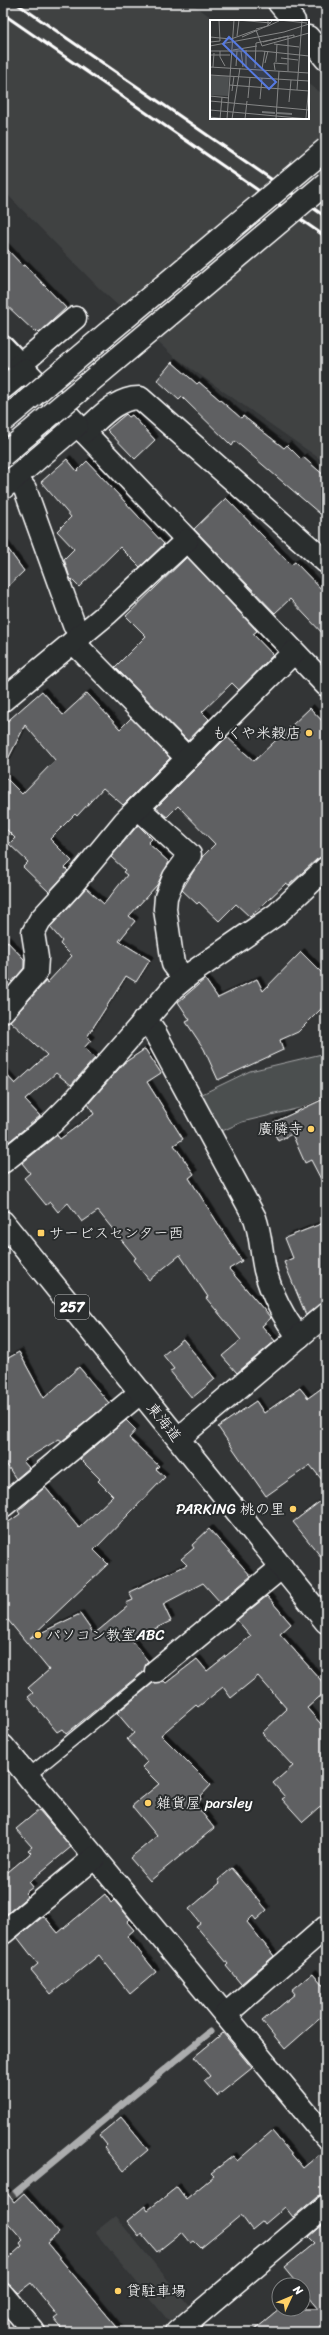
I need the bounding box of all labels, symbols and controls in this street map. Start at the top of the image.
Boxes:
inset map [210,20,309,119]
place label: もくや米穀店 [212,720,301,746]
marker: もくや米穀店 [304,728,314,738]
place label: 廣隣寺 [258,1116,303,1142]
marker: 廣隣寺 [306,1124,316,1134]
place label: サービスセンター西 [49,1220,183,1246]
marker: サービスセンター西 [36,1228,46,1238]
road number: 257 [55,1295,89,1319]
street label: 東海道 [140,1396,188,1448]
place label: PARKING 桃の里 [176,1496,285,1522]
marker: PARKING 桃の里 [288,1504,298,1514]
place label: パソコン教室ABC [46,1622,165,1648]
marker: パソコン教室ABC [33,1630,43,1640]
place label: 雑貨屋 parsley [156,1790,253,1816]
marker: 雑貨屋 parsley [143,1798,153,1808]
north arrow [271,2277,311,2317]
place label: 貸駐車場 [126,2278,186,2304]
text: N [288,2280,308,2300]
marker: 貸駐車場 [113,2286,123,2296]

